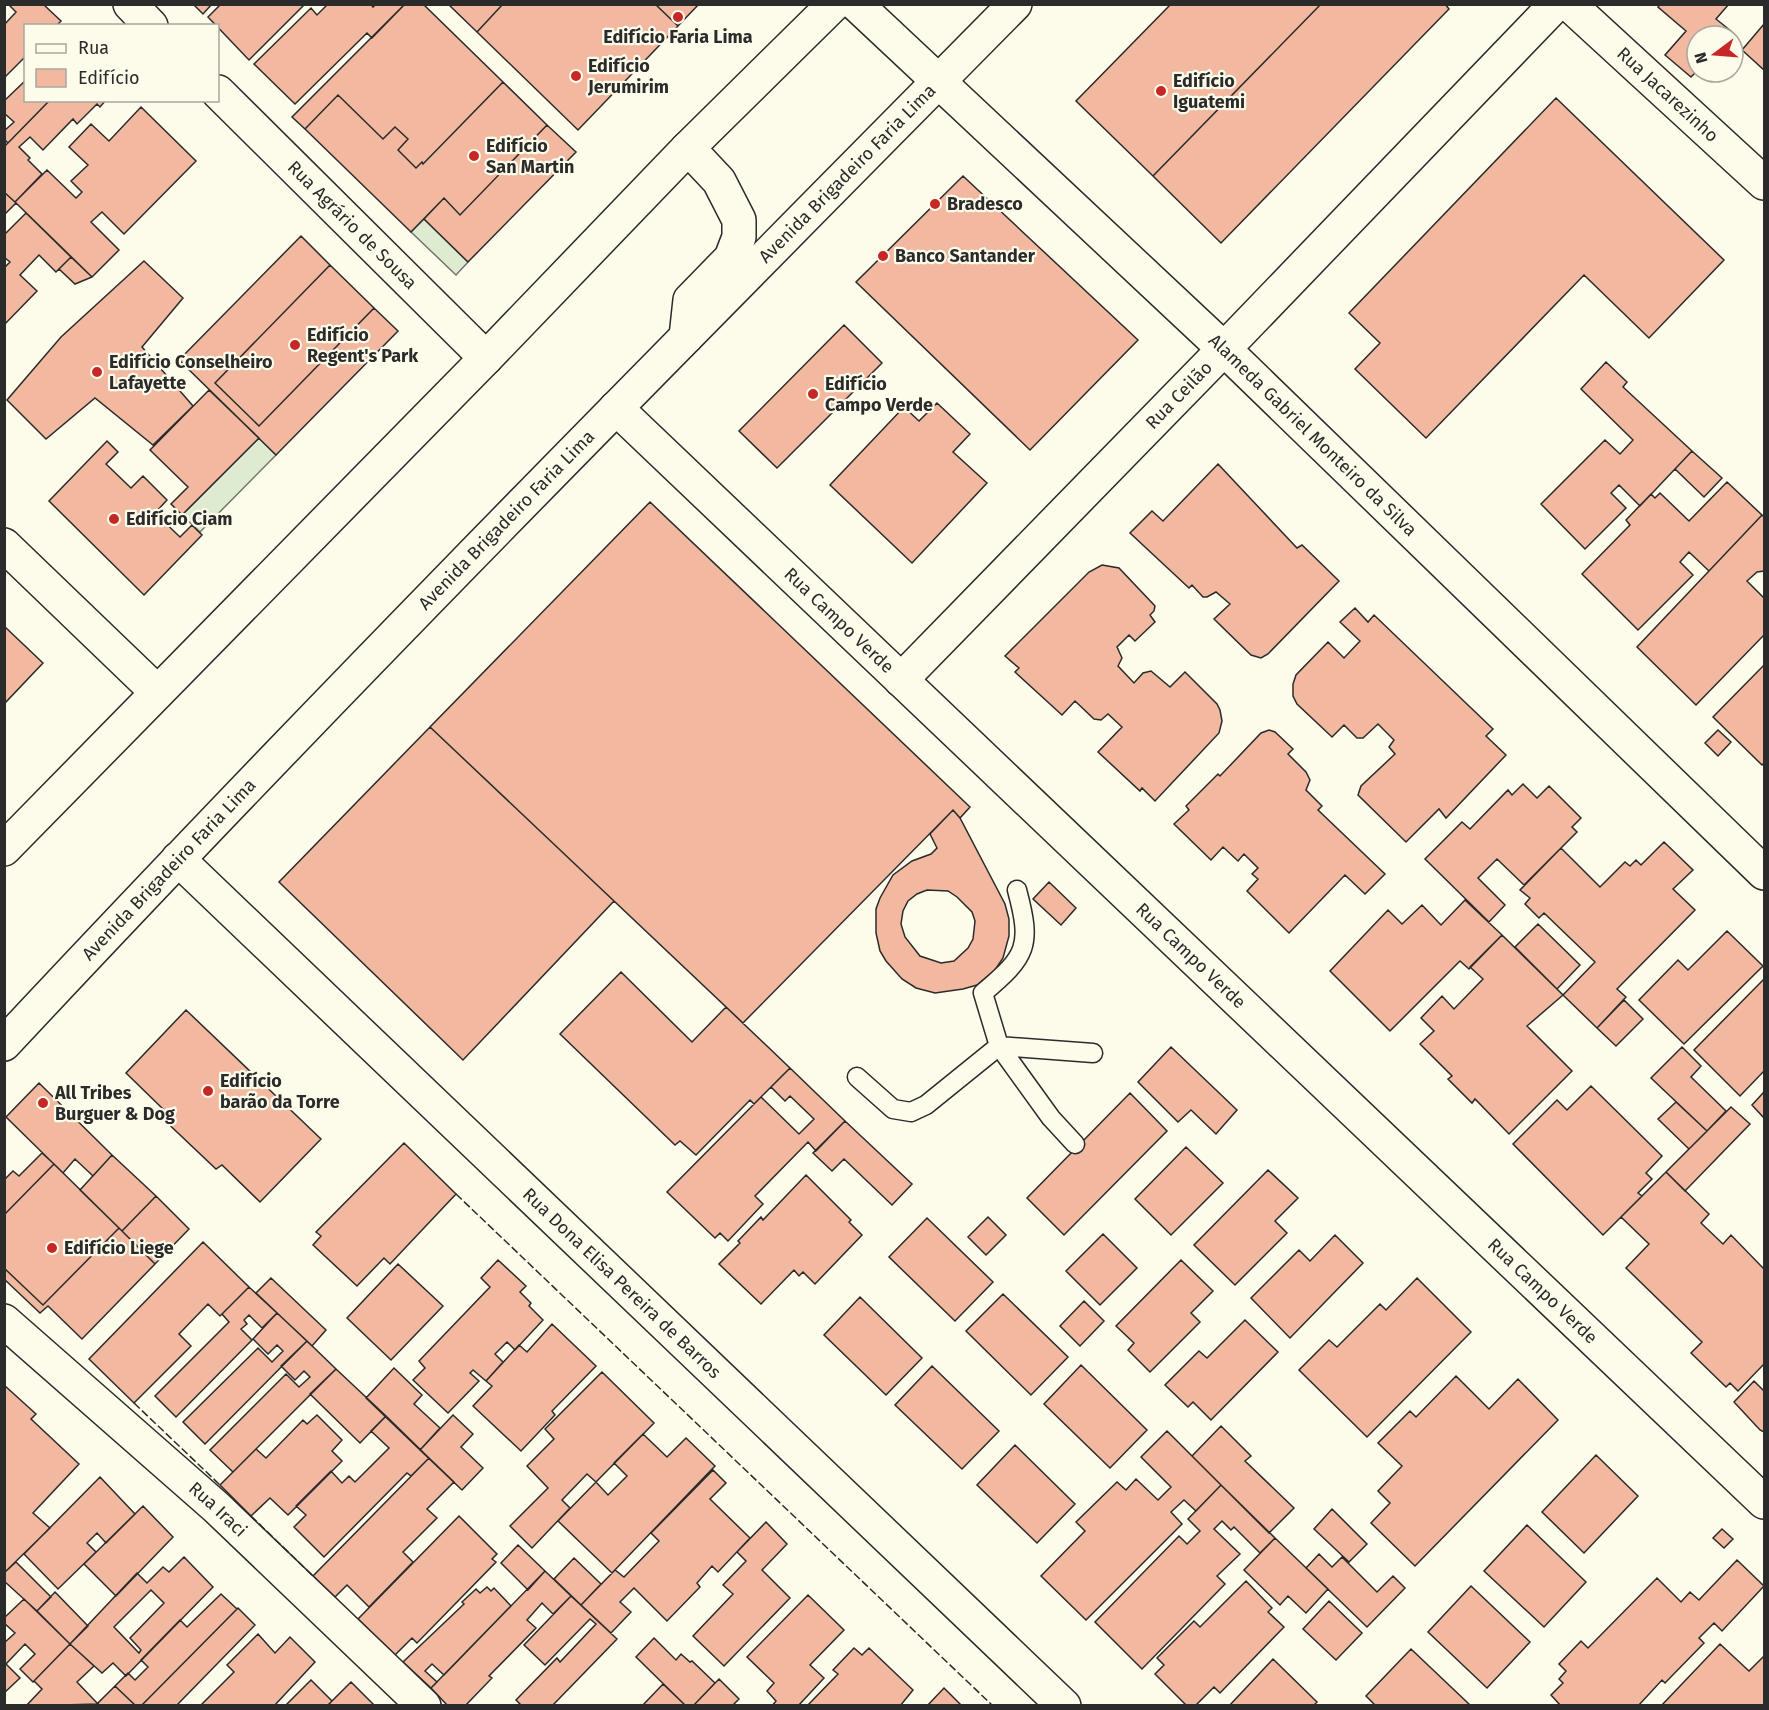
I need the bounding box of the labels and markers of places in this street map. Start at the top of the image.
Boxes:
marker: Edifício Faria Lima [671,10,685,24]
place label: Edifício Faria Lima [603,26,753,48]
place label: Edifício Jerumirim [587,55,669,98]
marker: Edifício Jerumirim [569,69,583,83]
place label: Edifício Iguatemi [1173,70,1245,113]
marker: Edifício Iguatemi [1154,84,1168,98]
place label: Edifício San Martin [486,135,574,178]
marker: Edifício San Martin [467,149,481,163]
place label: Bradesco [947,193,1023,215]
marker: Bradesco [928,197,942,211]
place label: Banco Santander [895,245,1036,267]
marker: Banco Santander [876,249,890,263]
place label: Edifício Regent's Park [307,324,419,367]
marker: Edifício Regent's Park [288,338,302,352]
place label: Edifício Conselheiro Lafayette [109,351,272,394]
marker: Edifício Conselheiro Lafayette [90,365,104,379]
place label: Edifício Campo Verde [825,373,933,416]
marker: Edifício Campo Verde [806,387,820,401]
place label: Edifício Ciam [126,508,233,530]
marker: Edifício Ciam [107,512,121,526]
place label: Edifício barão da Torre [220,1070,340,1113]
place label: All Tribes Burguer & Dog [54,1082,175,1125]
marker: Edifício barão da Torre [201,1084,215,1098]
marker: All Tribes Burguer & Dog [36,1096,50,1110]
place label: Edifício Liege [64,1237,174,1259]
marker: Edifício Liege [45,1241,59,1255]

